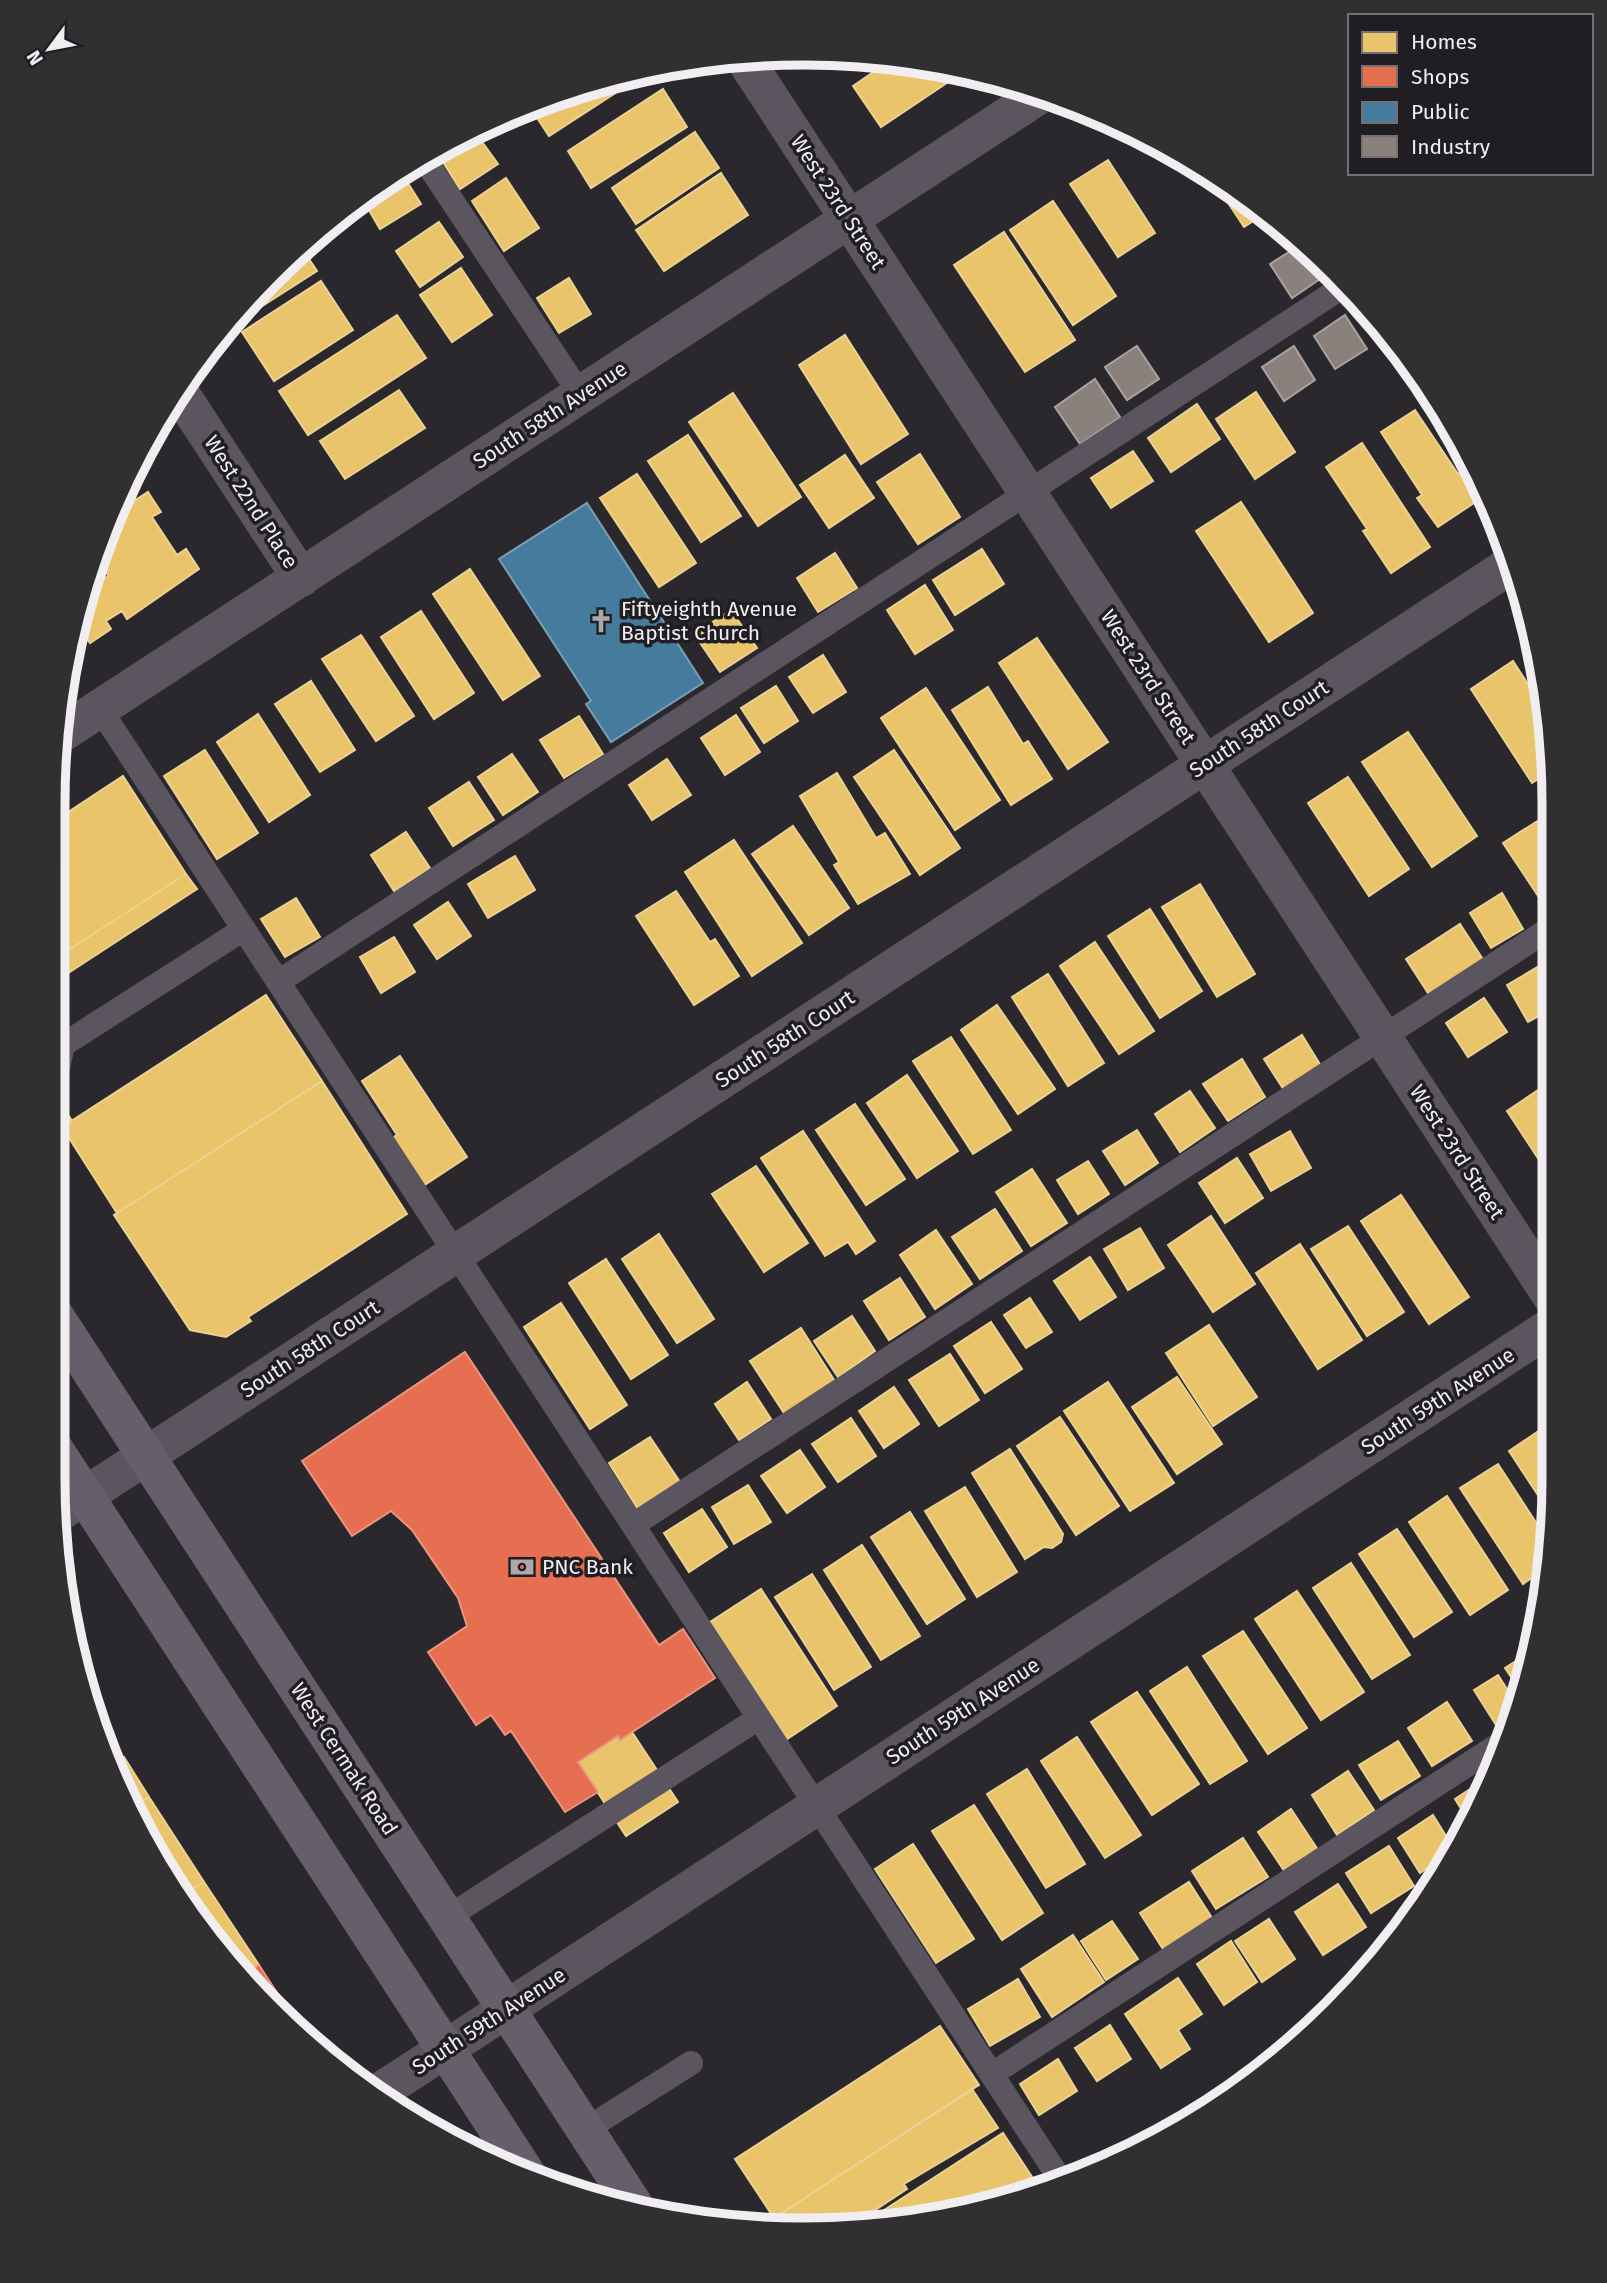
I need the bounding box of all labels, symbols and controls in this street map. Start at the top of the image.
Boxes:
north arrow [14,14,84,84]
legend [1348,14,1593,175]
text: Homes [1411,29,1477,55]
text: N [22,46,48,69]
text: Shops [1411,64,1469,90]
text: Public [1411,99,1469,125]
street label: West 23rd Street [785,130,891,274]
text: Industry [1411,134,1491,160]
street label: South 58th Avenue [468,355,632,475]
street label: West 22nd Place [198,431,304,573]
place label: Fiftyeighth Avenue Baptist Church [621,596,797,646]
street label: West 23rd Street [1095,605,1201,749]
church icon: Fiftyeighth Avenue Baptist Church [587,607,615,635]
street label: South 58th Court [1185,674,1334,784]
street label: South 58th Court [711,984,860,1094]
street label: West 23rd Street [1404,1080,1510,1224]
street label: South 58th Court [236,1294,385,1404]
street label: South 59th Avenue [1356,1342,1520,1460]
bank icon: PNC Bank [508,1553,536,1581]
place label: PNC Bank [542,1554,633,1580]
street label: South 59th Avenue [881,1652,1045,1770]
street label: West Cermak Road [285,1678,403,1840]
street label: South 59th Avenue [407,1962,571,2080]

